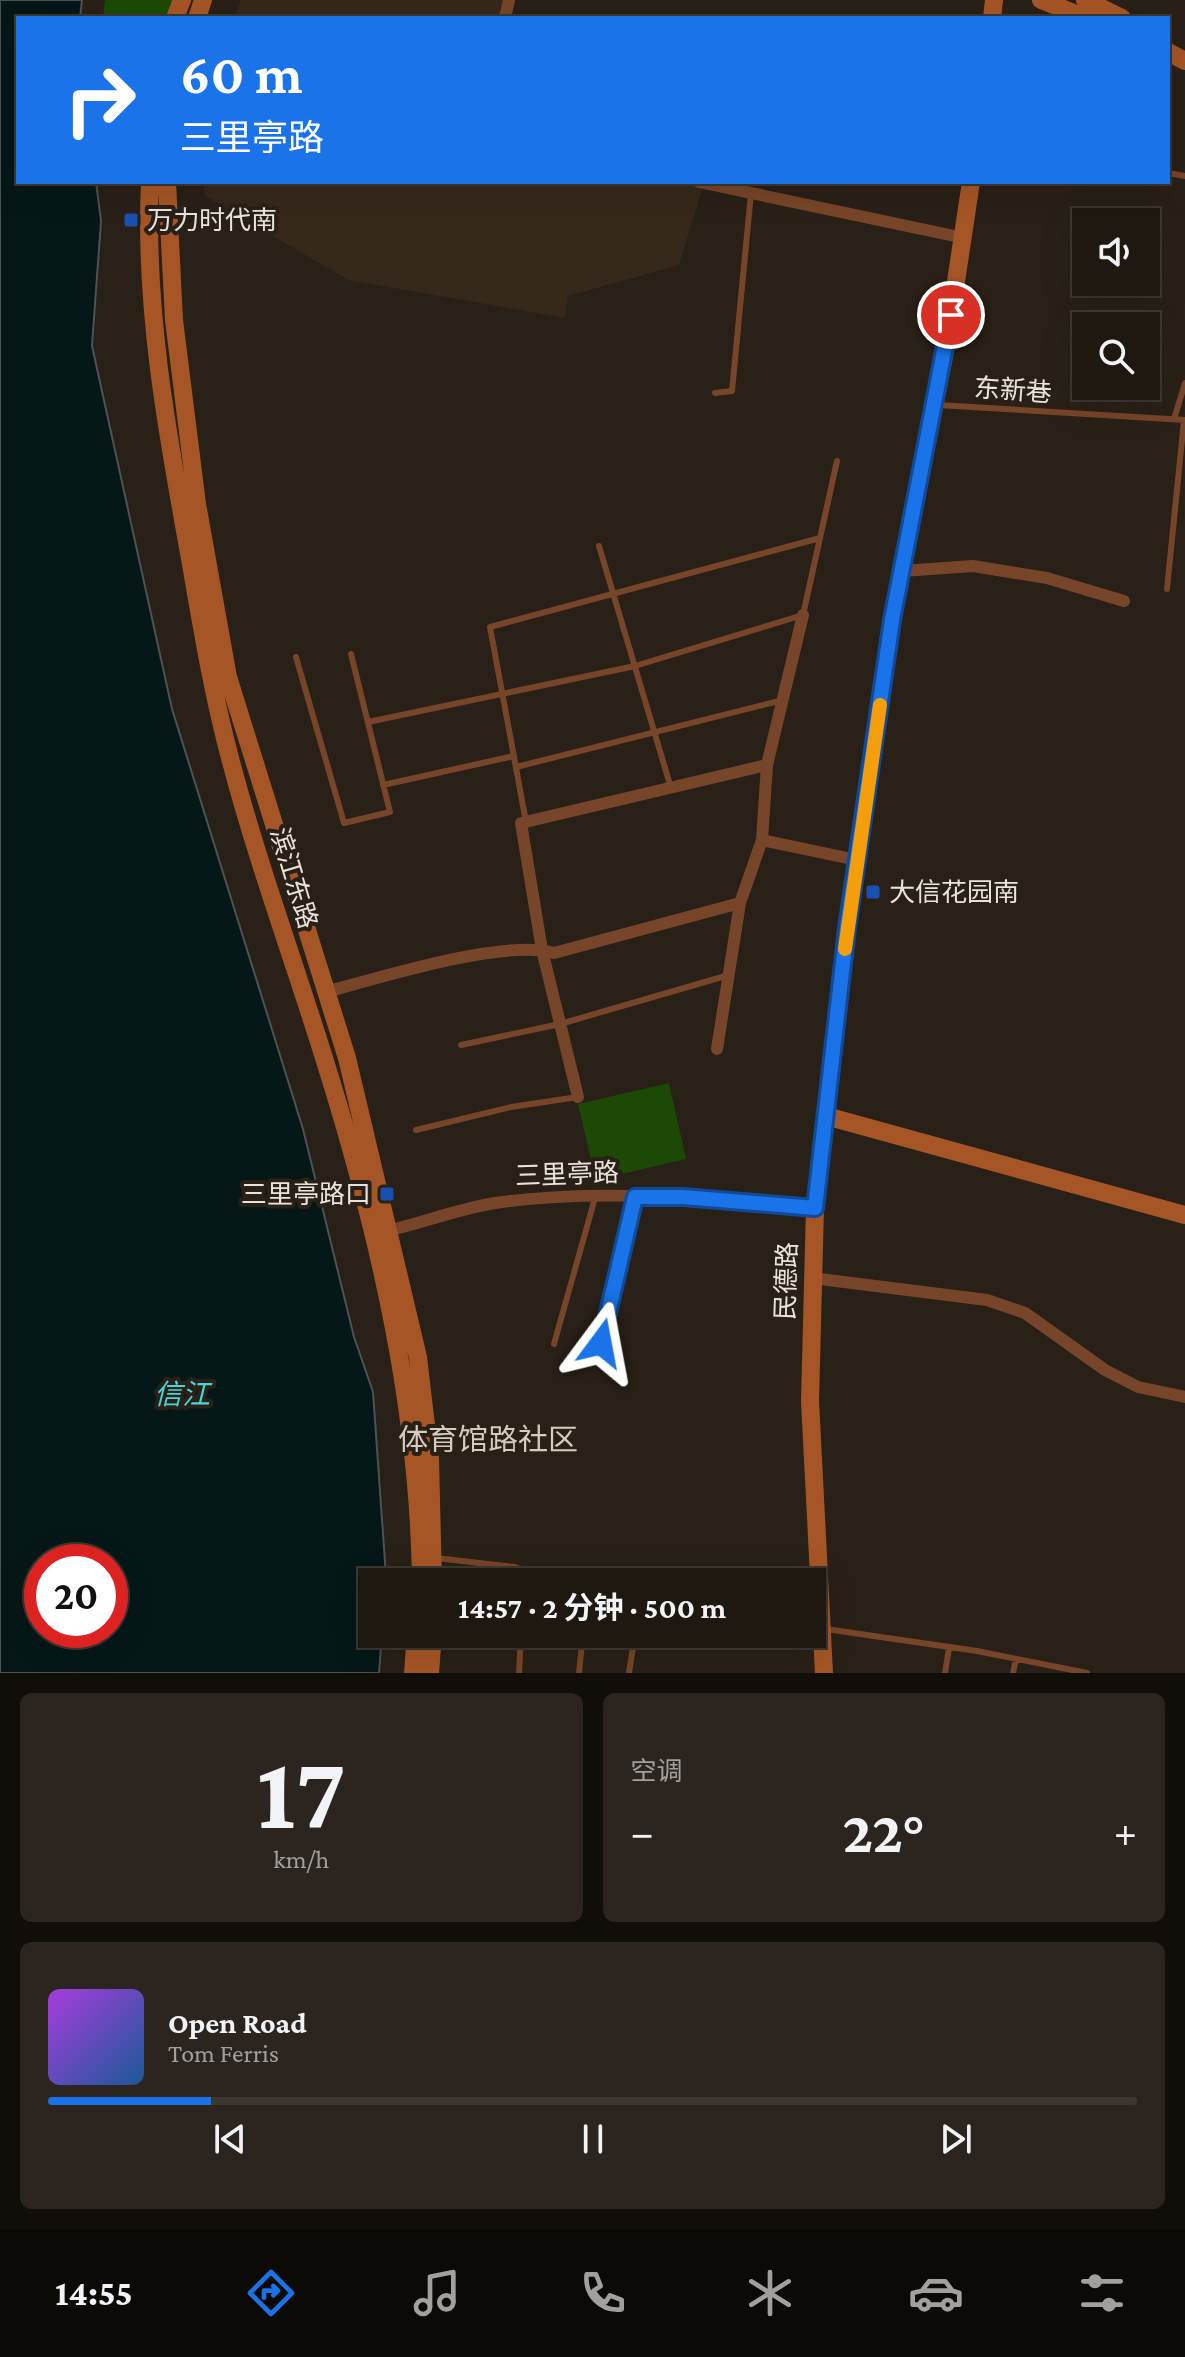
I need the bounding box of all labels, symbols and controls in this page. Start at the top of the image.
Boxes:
text: 60 m [180,43,303,105]
icon: right [48,48,152,152]
text: 三里亭路 [180,118,324,158]
place label: 万力时代南 [147,206,277,235]
map controls [1072,208,1160,400]
button: sound [1072,208,1160,296]
marker: 万力时代南 [122,211,140,229]
pin [917,281,985,349]
icon: arrive [929,293,973,337]
button: search [1072,312,1160,400]
street label: 东新巷 [973,373,1053,408]
street label: 滨江东路 [264,824,323,932]
place label: 大信花园南 [889,878,1019,907]
marker: 大信花园南 [864,883,882,901]
street label: 三里亭路 [515,1158,619,1191]
place label: 三里亭路口 [241,1180,371,1209]
marker: 三里亭路口 [378,1185,396,1203]
street label: 民德路 [771,1242,802,1321]
position arrow [559,1301,643,1385]
water label: 信江 [154,1379,213,1410]
district label: 体育馆路社区 [398,1423,578,1456]
speed limit sign: 20 [24,1544,128,1648]
text: 14:57 · 2 分钟 · 500 m [458,1591,726,1624]
text: 17 [257,1735,346,1850]
text: 空调 [631,1757,683,1786]
text: 22° [842,1798,925,1865]
text: − [631,1808,654,1856]
text: + [1114,1808,1137,1856]
text: km/h [273,1845,329,1874]
text: Open Road [168,2006,307,2039]
text: Tom Ferris [168,2039,279,2068]
icon: previous [208,2117,252,2161]
icon: pause [571,2117,615,2161]
icon: next [934,2117,978,2161]
icon: directions [243,2265,299,2321]
icon: music [409,2265,465,2321]
icon: phone [575,2265,631,2321]
icon: climate [742,2265,798,2321]
icon: car [908,2265,964,2321]
icon: filters [1074,2265,1130,2321]
text: 14:55 [55,2273,133,2313]

